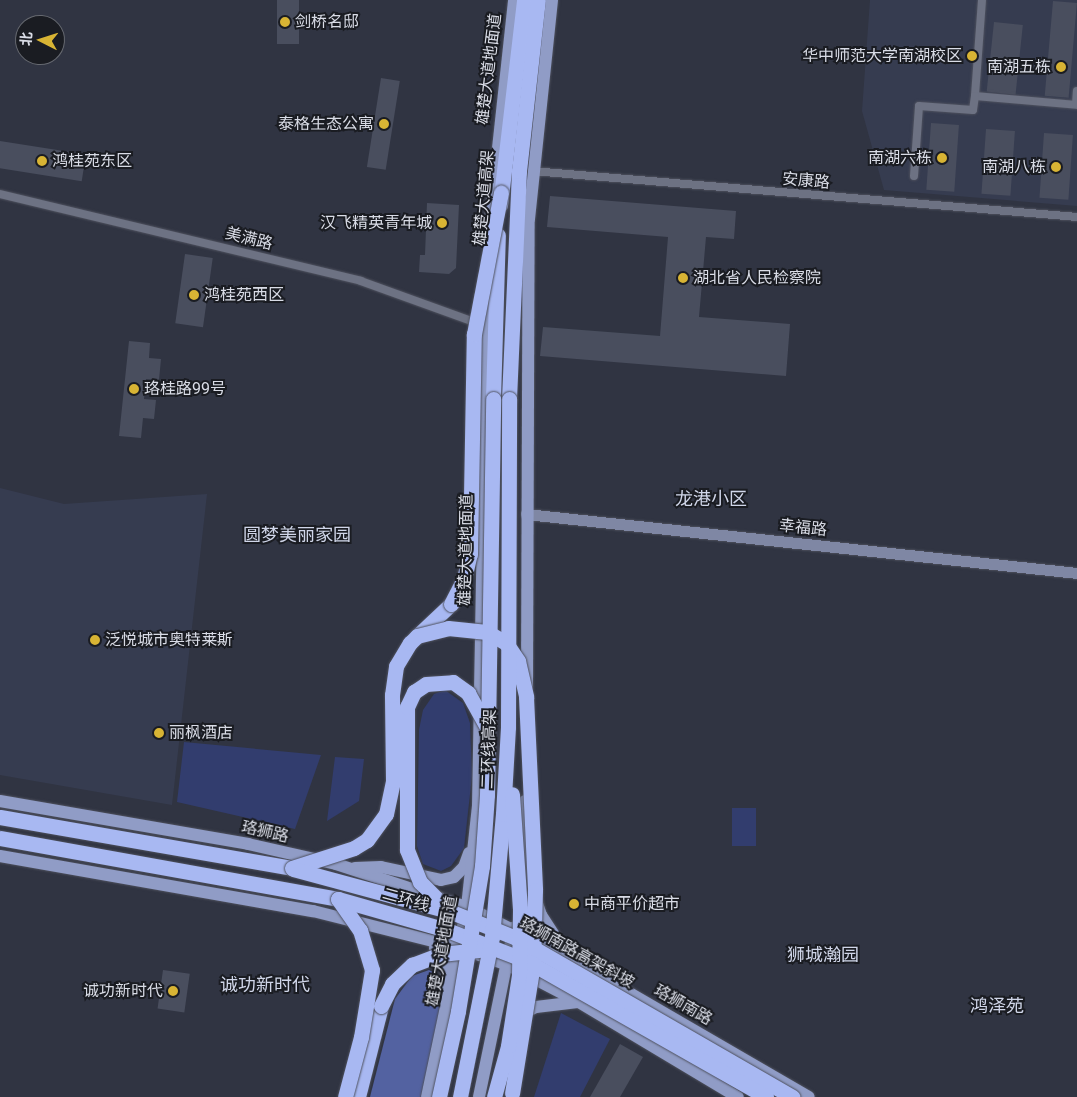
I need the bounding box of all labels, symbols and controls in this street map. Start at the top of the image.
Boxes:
place label: 剑桥名邸 [295,12,359,32]
street label: 雄楚大道地面道 [473,12,505,126]
north arrow [15,15,65,65]
marker: 剑桥名邸 [279,16,291,28]
text: 北 [17,31,35,46]
place label: 华中师范大学南湖校区 [802,46,962,66]
marker: 华中师范大学南湖校区 [966,50,978,62]
place label: 南湖五栋 [987,57,1051,77]
marker: 南湖五栋 [1055,61,1067,73]
place label: 泰格生态公寓 [278,114,374,134]
marker: 泰格生态公寓 [378,118,390,130]
place label: 南湖六栋 [868,148,932,168]
street label: 雄楚大道高架 [470,149,498,247]
place label: 鸿桂苑东区 [52,151,132,171]
marker: 南湖六栋 [936,152,948,164]
marker: 鸿桂苑东区 [36,155,48,167]
place label: 南湖八栋 [982,157,1046,177]
marker: 南湖八栋 [1050,161,1062,173]
street label: 安康路 [781,169,831,193]
place label: 汉飞精英青年城 [320,213,432,233]
marker: 汉飞精英青年城 [436,217,448,229]
street label: 美满路 [223,224,275,254]
place label: 湖北省人民检察院 [693,268,821,288]
marker: 湖北省人民检察院 [677,272,689,284]
place label: 鸿桂苑西区 [204,285,284,305]
marker: 鸿桂苑西区 [188,289,200,301]
place label: 珞桂路99号 [144,379,226,399]
marker: 珞桂路99号 [128,383,140,395]
district label: 龙港小区 [675,488,747,510]
street label: 雄楚大道地面道 [455,494,477,606]
street label: 幸福路 [778,516,828,540]
district label: 圆梦美丽家园 [243,524,351,546]
place label: 泛悦城市奥特莱斯 [105,630,233,650]
marker: 泛悦城市奥特莱斯 [89,634,101,646]
street label: 二环线高架 [478,709,500,789]
place label: 丽枫酒店 [169,723,233,743]
marker: 丽枫酒店 [153,727,165,739]
street label: 珞狮路 [239,817,291,847]
street label: 二环线 [380,884,432,916]
street label: 雄楚大道地面道 [423,894,461,1008]
place label: 中商平价超市 [584,894,680,914]
marker: 中商平价超市 [568,898,580,910]
street label: 珞狮南路高架斜坡 [516,914,638,992]
district label: 狮城瀚园 [787,944,859,966]
district label: 诚功新时代 [220,974,310,996]
place label: 诚功新时代 [83,981,163,1001]
street label: 珞狮南路 [650,981,716,1029]
marker: 诚功新时代 [167,985,179,997]
district label: 鸿泽苑 [970,995,1024,1017]

